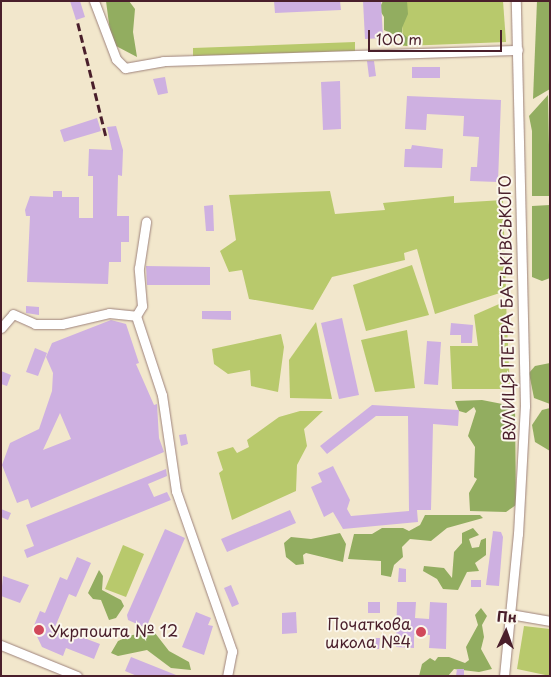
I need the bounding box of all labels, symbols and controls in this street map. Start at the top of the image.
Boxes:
scale bar [371,20,505,52]
text: 100 m [376,27,422,50]
street label: ВУЛИЦЯ ПЕТРА БАТЬКІВСЬКОГО [494,175,518,441]
text: Пн [496,606,517,628]
north arrow [481,607,531,657]
place label: Початкова школа №4 [324,613,411,651]
place label: Укрпошта № 12 [49,620,179,640]
marker: Укрпошта № 12 [33,624,45,636]
marker: Початкова школа №4 [415,626,427,638]

